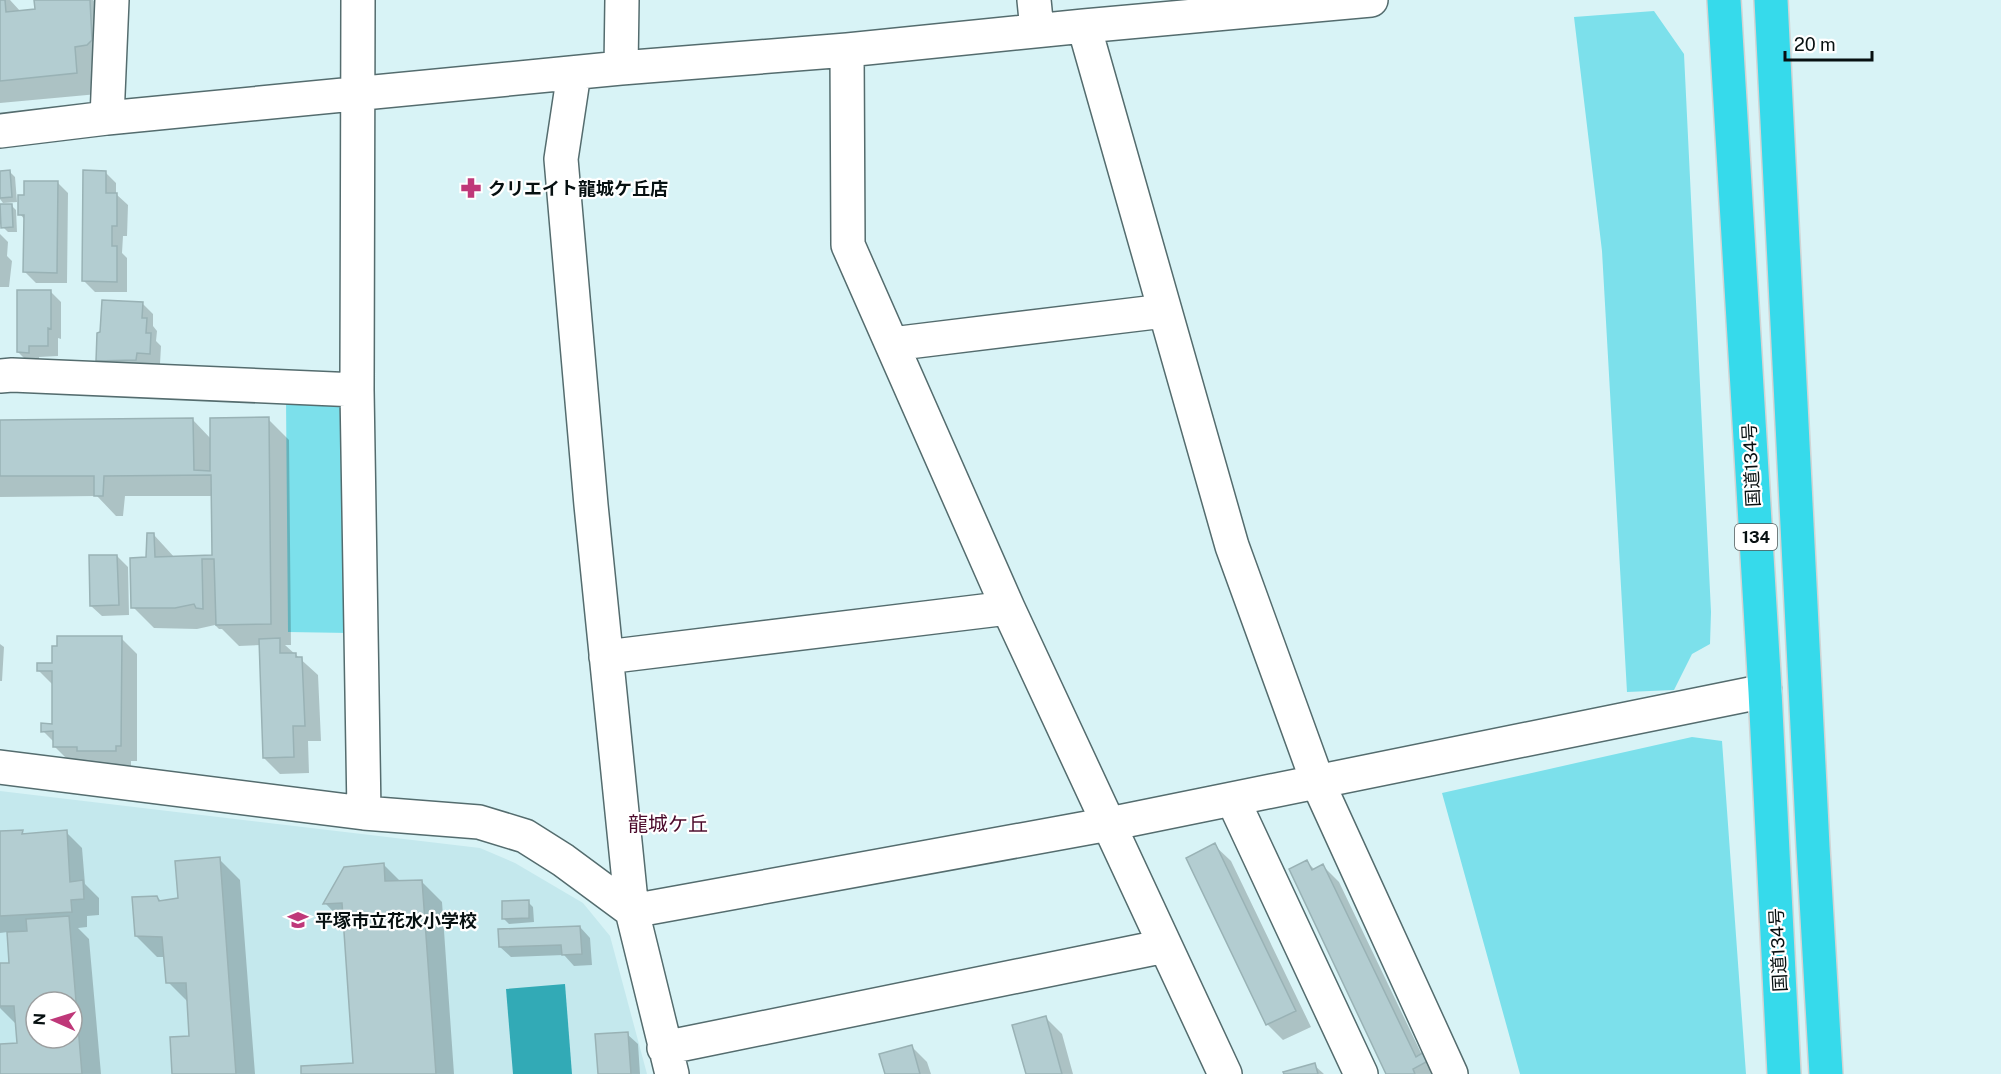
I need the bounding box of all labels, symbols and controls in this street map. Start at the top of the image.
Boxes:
scale bar [1785,24,1872,62]
text: 20 m [1794,34,1836,55]
pharmacy icon: クリエイト龍城ケ丘店 [459,176,483,200]
place label: クリエイト龍城ケ丘店 [488,178,668,199]
street label: 国道134号 [1738,423,1764,507]
road number: 134 [1735,524,1777,550]
district label: 龍城ケ丘 [628,812,708,836]
school or university icon: 平塚市立花水小学校 [286,908,310,932]
street label: 国道134号 [1765,908,1791,992]
place label: 平塚市立花水小学校 [315,910,477,931]
north arrow [24,990,84,1050]
text: N [30,1012,49,1026]

